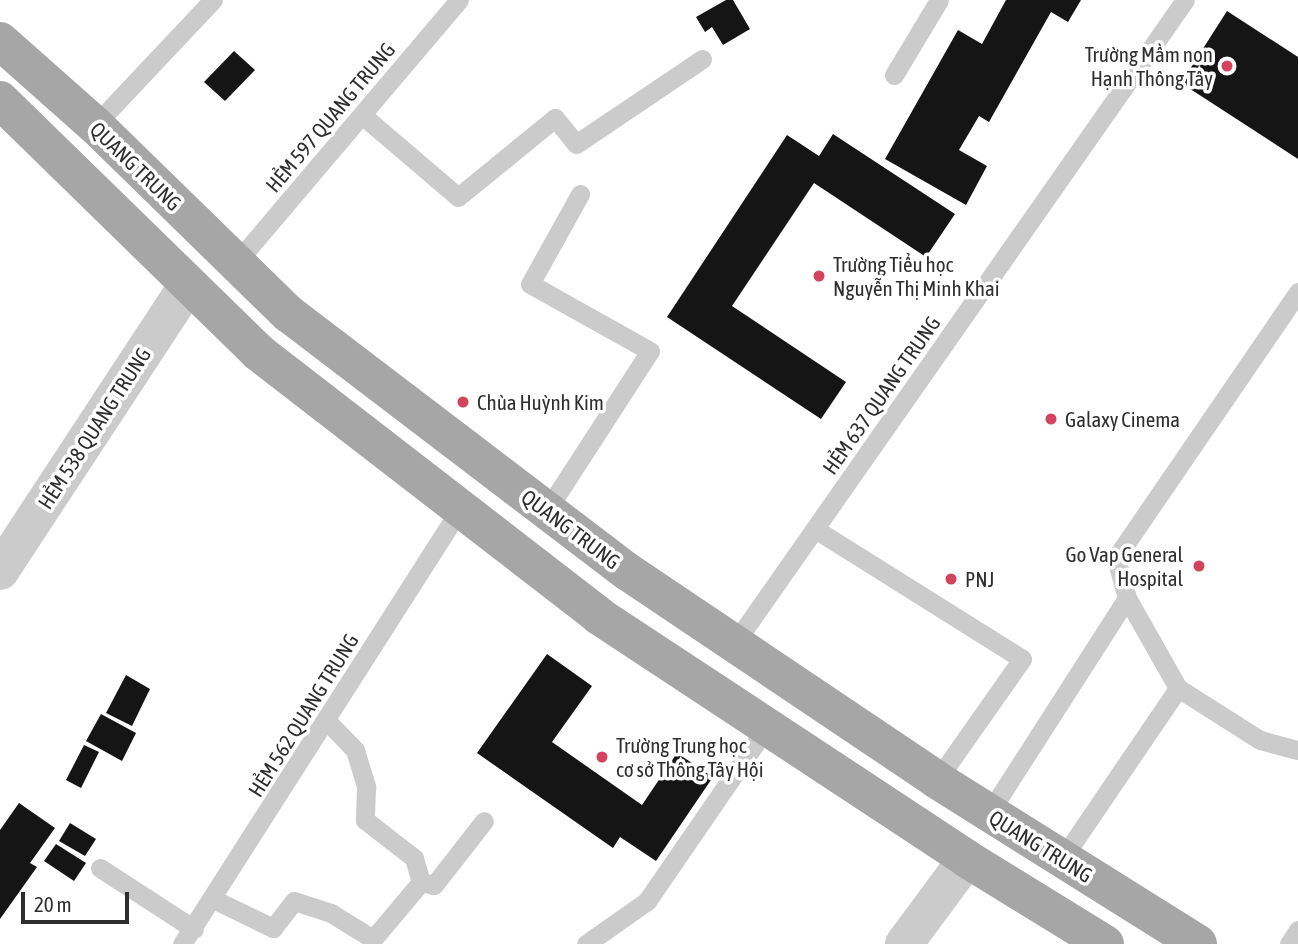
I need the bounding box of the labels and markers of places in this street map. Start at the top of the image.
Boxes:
place label: Trường Mầm non Hạnh Thông Tây [1085,41,1213,91]
marker: Trường Mầm non Hạnh Thông Tây [1219,58,1235,74]
place label: Trường Tiểu học Nguyễn Thị Minh Khai [833,251,1000,301]
marker: Trường Tiểu học Nguyễn Thị Minh Khai [811,268,827,284]
place label: Chùa Huỳnh Kim [477,389,604,415]
marker: Chùa Huỳnh Kim [455,394,471,410]
place label: Galaxy Cinema [1065,406,1180,432]
marker: Galaxy Cinema [1043,411,1059,427]
place label: Go Vap General Hospital [1065,541,1183,591]
marker: Go Vap General Hospital [1189,556,1209,576]
place label: PNJ [965,566,994,592]
marker: PNJ [943,571,959,587]
place label: Trường Trung học cơ sở Thông Tây Hội [616,732,764,782]
marker: Trường Trung học cơ sở Thông Tây Hội [594,749,610,765]

